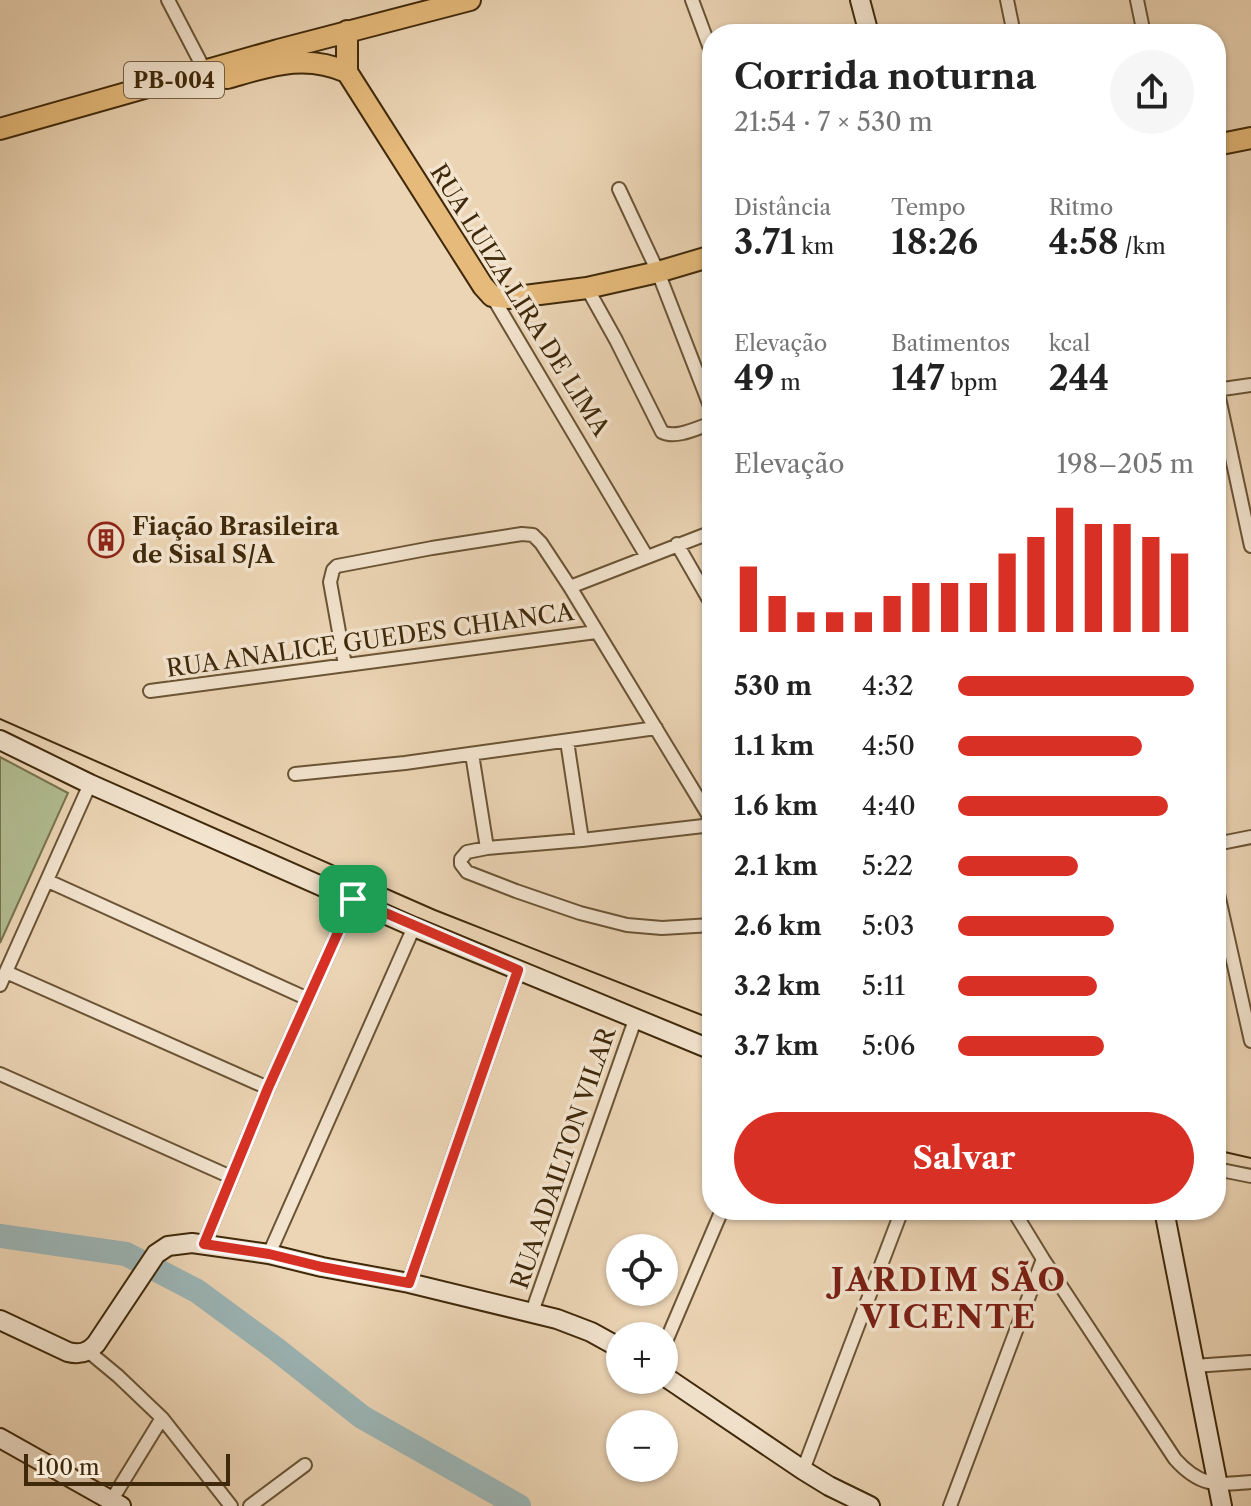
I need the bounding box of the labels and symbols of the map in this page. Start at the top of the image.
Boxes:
road number: PB-004 [124,62,224,98]
street label: RUA LUIZA LIRA DE LIMA [424,159,616,442]
place label: Fiação Brasileira de Sisal S/A [132,512,340,569]
building icon: Fiação Brasileira de Sisal S/A [87,521,125,559]
street label: RUA ANALICE GUEDES CHIANCA [164,597,577,683]
pin [319,865,387,933]
street label: RUA ADAILTON VILAR [505,1022,622,1292]
district label: JARDIM SÃO VICENTE [826,1260,1067,1336]
scale bar [24,1450,230,1486]

